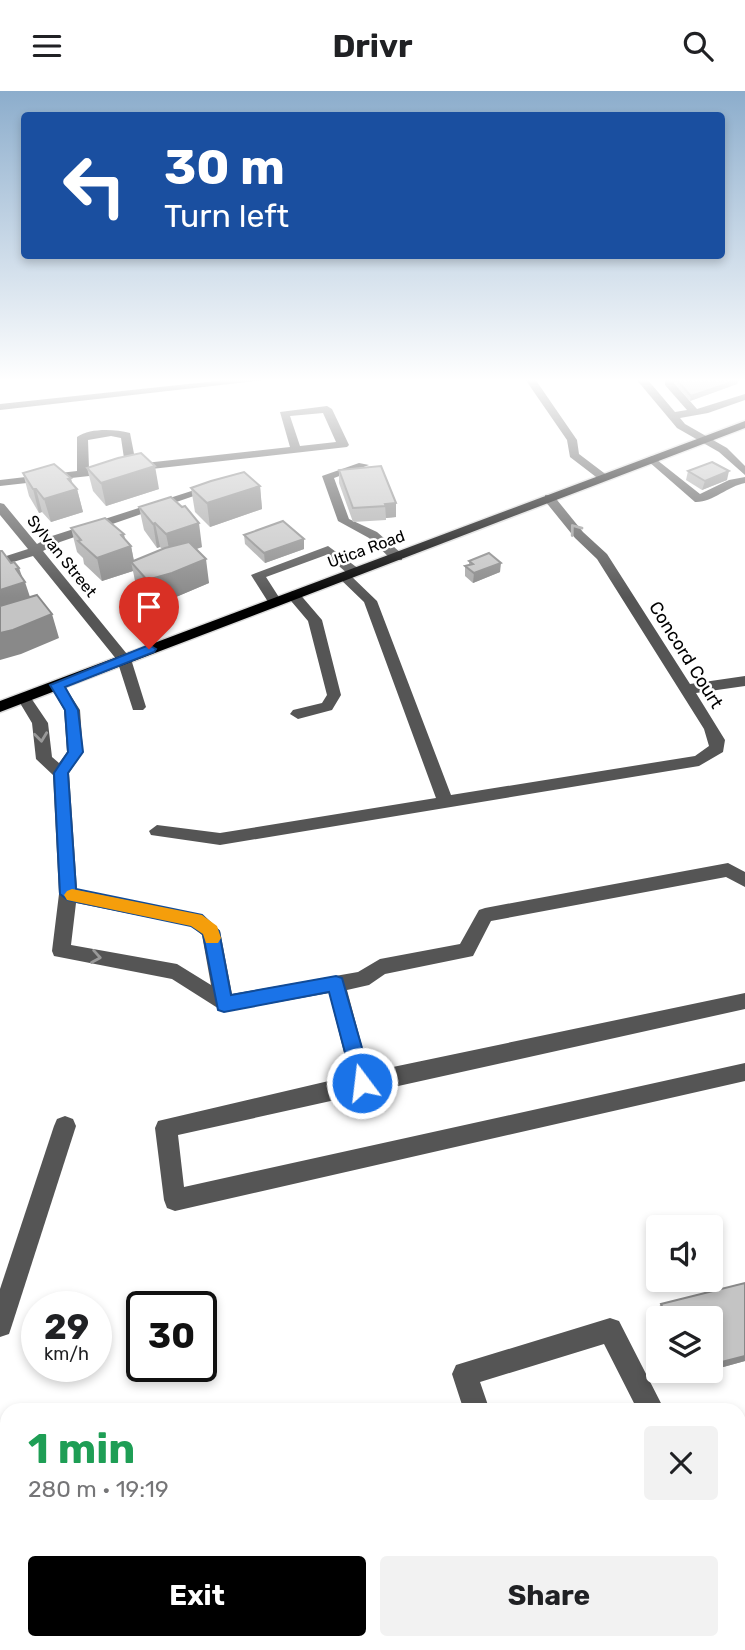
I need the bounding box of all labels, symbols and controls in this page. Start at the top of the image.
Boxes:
icon: menu [28,27,66,65]
text: Drivr [332,27,413,65]
icon: search [679,27,717,65]
text: 30 m [164,138,285,196]
icon: left [49,140,140,231]
text: Turn left [164,197,289,235]
street label: Sylvan Street [23,511,101,601]
one-way arrow [570,524,583,536]
street label: Utica Road [325,526,407,572]
pin [119,577,179,649]
icon: arrive [130,588,168,626]
street label: Concord Court [644,597,728,713]
one-way arrow [34,731,49,743]
one-way arrow [90,949,102,964]
position arrow [325,1046,399,1120]
map controls [646,1215,723,1383]
button: sound [646,1215,723,1292]
speed limit sign: 30 [126,1291,217,1382]
text: 29 [44,1306,89,1348]
button: layers [646,1306,723,1383]
text: km/h [44,1343,89,1365]
text: 1 min [28,1424,135,1474]
button: close [644,1426,718,1500]
text: 280 m · 19:19 [28,1475,169,1503]
button: Exit [28,1556,366,1636]
button: Share [380,1556,718,1636]

